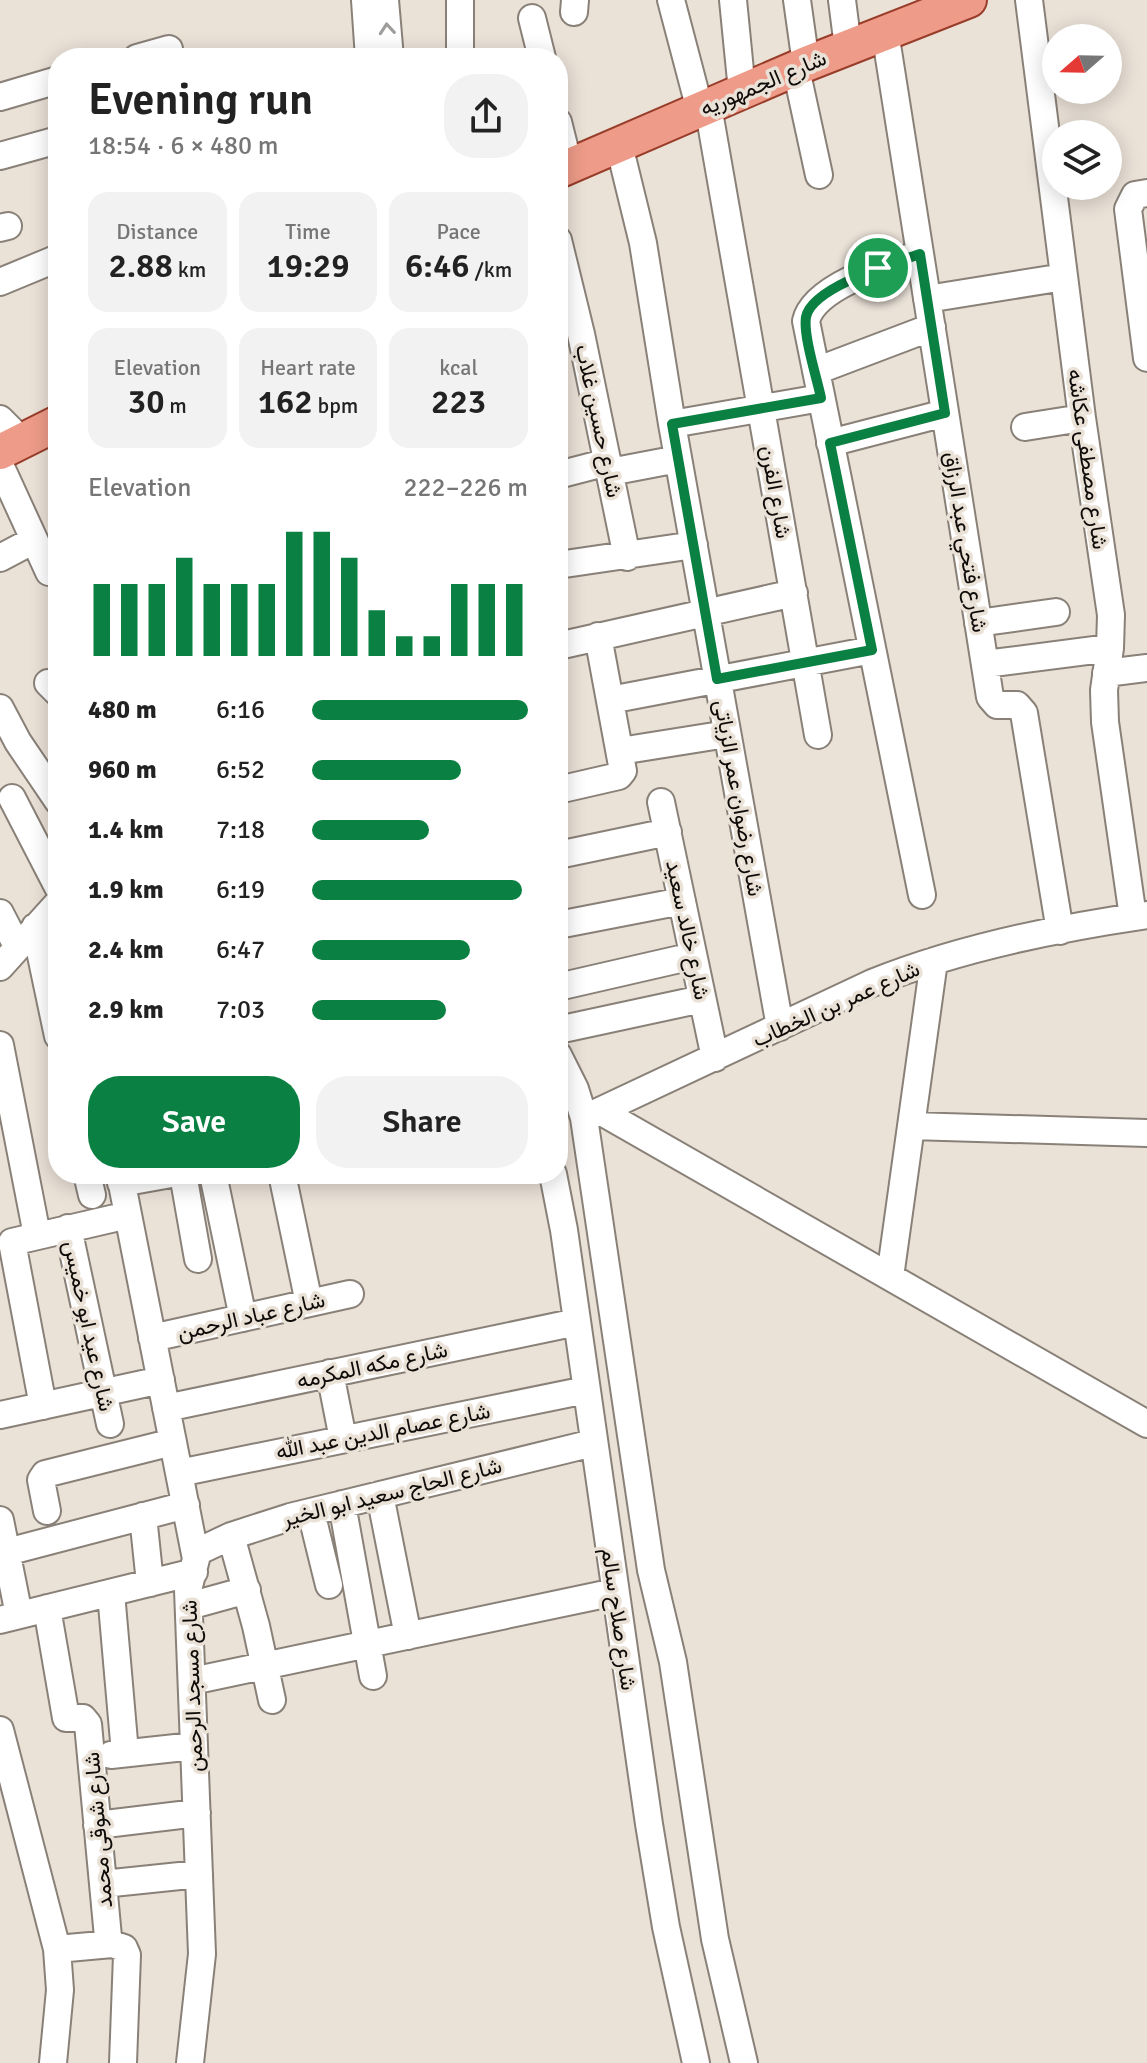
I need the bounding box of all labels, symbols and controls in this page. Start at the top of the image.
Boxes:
one-way arrow [379,22,396,35]
north arrow [1042,24,1122,104]
map controls [1042,24,1122,200]
street label: شارع الجمهوريه [696,44,831,123]
text: Evening run [88,73,313,127]
button: share [444,74,528,158]
button: layers [1042,120,1122,200]
text: 18:54 · 6 × 480 m [88,130,279,162]
text: Distance [116,218,198,245]
text: Time [285,218,331,245]
text: Pace [437,218,481,245]
pin [844,234,912,302]
text: 2.88 [108,245,173,287]
text: 19:29 [266,245,350,287]
text: 6:46 [405,245,470,287]
icon: arrive [856,246,900,290]
text: km [173,256,206,283]
text: /km [470,256,512,283]
street label: شارع حسين غلاب [569,342,628,500]
text: Elevation [114,354,201,381]
text: Heart rate [260,354,356,381]
text: kcal [439,354,478,381]
street label: شارع مصطفى عكاشه [1061,367,1114,551]
text: 30 [128,381,165,423]
text: 162 [258,381,313,423]
text: 223 [431,381,486,423]
text: m [165,392,187,419]
text: bpm [313,392,358,419]
street label: شارع الفرن [754,443,797,541]
street label: شارع فتحي عبد الرزاق [933,450,994,635]
text: Elevation [88,472,192,504]
text: 222–226 m [404,472,528,504]
text: 480 m [88,694,157,726]
text: 6:16 [216,694,265,726]
street label: شارع رضوان عمر الزياتى [707,698,770,898]
text: 960 m [88,754,157,786]
text: 6:52 [216,754,265,786]
text: 1.4 km [88,814,164,846]
text: 7:18 [216,814,265,846]
street label: شارع خالد سعيد [659,858,716,1003]
text: 1.9 km [88,874,164,906]
text: 6:19 [216,874,265,906]
text: 2.4 km [88,934,164,966]
text: 6:47 [216,934,265,966]
street label: شارع عمر بن الخطاب [748,955,924,1054]
text: 2.9 km [88,994,164,1026]
text: 7:03 [216,994,265,1026]
button: Save [88,1076,300,1168]
button: Share [316,1076,528,1168]
street label: شارع عيد ابو خميس [57,1238,120,1414]
street label: شارع عباد الرحمن [175,1286,328,1347]
street label: شارع مكه المكرمه [294,1336,450,1395]
street label: شارع عصام الدين عبد الله [273,1397,493,1466]
street label: شارع الحاج سعيد ابو الخير [279,1452,505,1534]
street label: شارع صلاح سالم [595,1546,642,1692]
street label: شارع مسجد الرحمن [176,1599,209,1773]
street label: شارع شوقى محمد [78,1751,119,1909]

